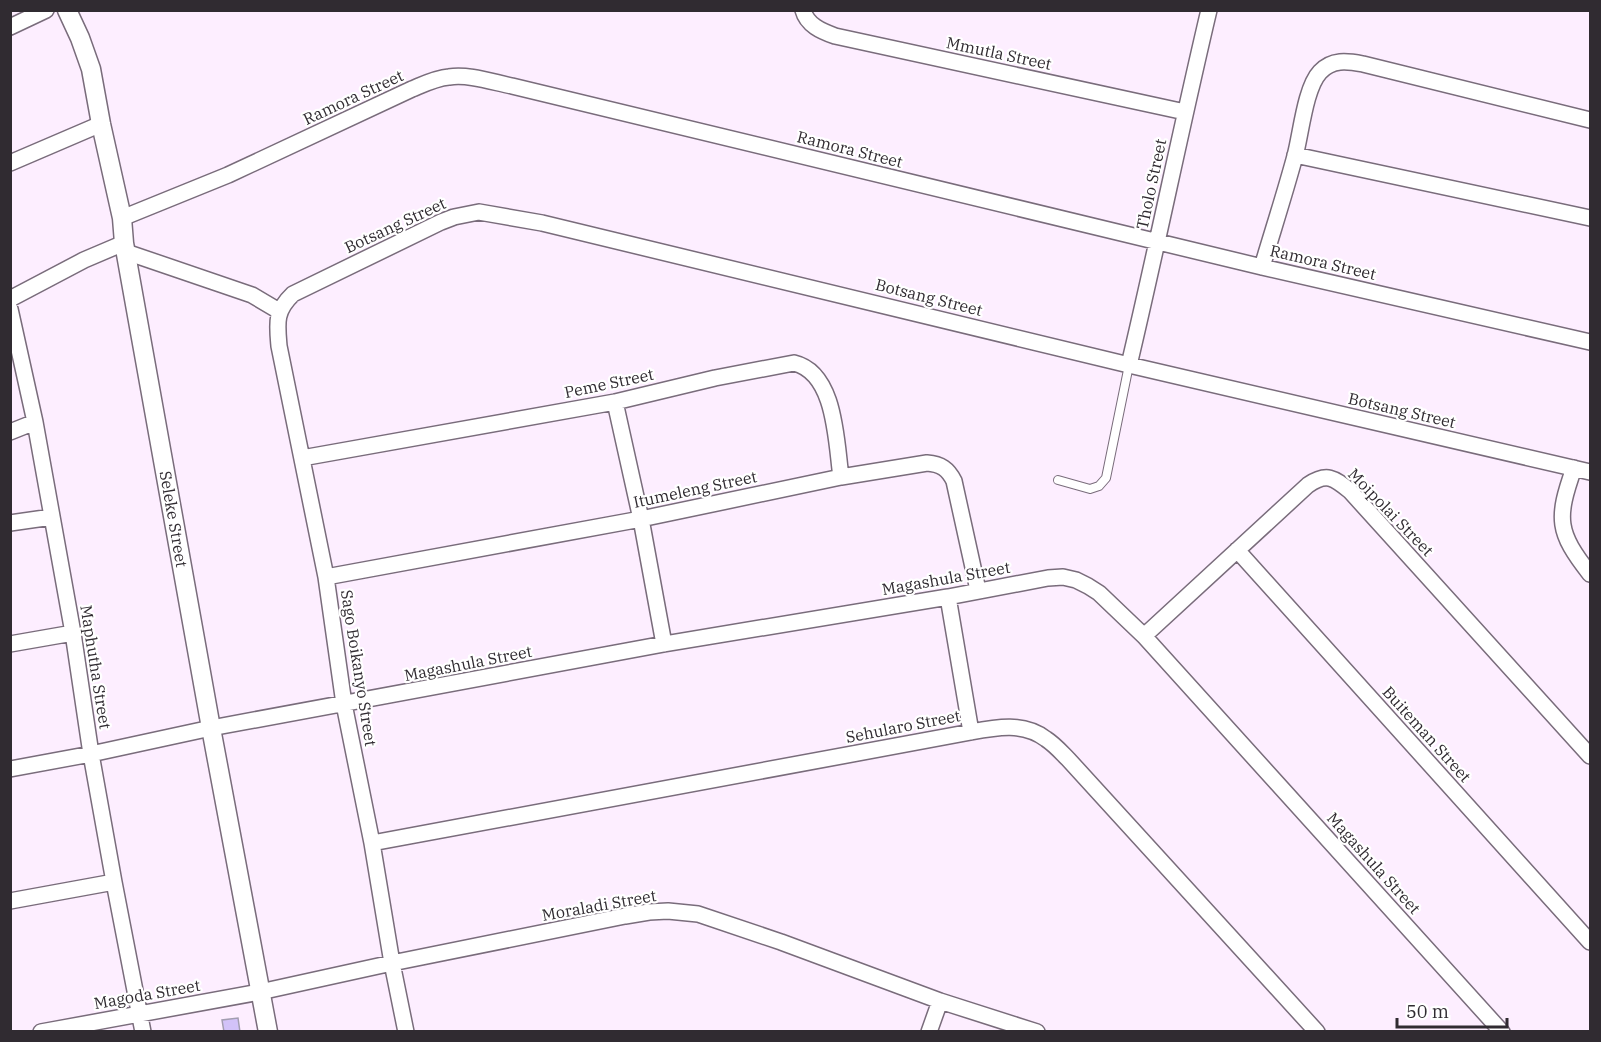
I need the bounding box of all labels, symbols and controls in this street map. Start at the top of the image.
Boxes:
street label: Mmutla Street [945,32,1054,74]
street label: Ramora Street [300,65,407,129]
street label: Ramora Street [795,126,905,172]
street label: Tholo Street [1132,137,1170,231]
street label: Botsang Street [341,193,449,257]
street label: Ramora Street [1268,240,1378,284]
street label: Botsang Street [873,274,985,320]
street label: Peme Street [563,364,656,402]
street label: Botsang Street [1346,388,1458,432]
street label: Moipolai Street [1344,464,1438,560]
street label: Itumeleng Street [631,466,759,512]
street label: Seleke Street [156,469,192,569]
street label: Magashula Street [880,557,1012,599]
street label: Sago Boikanyo Street [337,588,381,748]
street label: Maphutha Street [76,603,116,731]
street label: Magashula Street [402,641,534,685]
street label: Buiteman Street [1379,682,1476,787]
street label: Sehularo Street [844,705,962,747]
street label: Magashula Street [1323,808,1425,918]
street label: Moraladi Street [540,885,658,925]
street label: Magoda Street [92,975,202,1013]
scale bar [1397,991,1506,1029]
text: 50 m [1406,1000,1449,1023]

